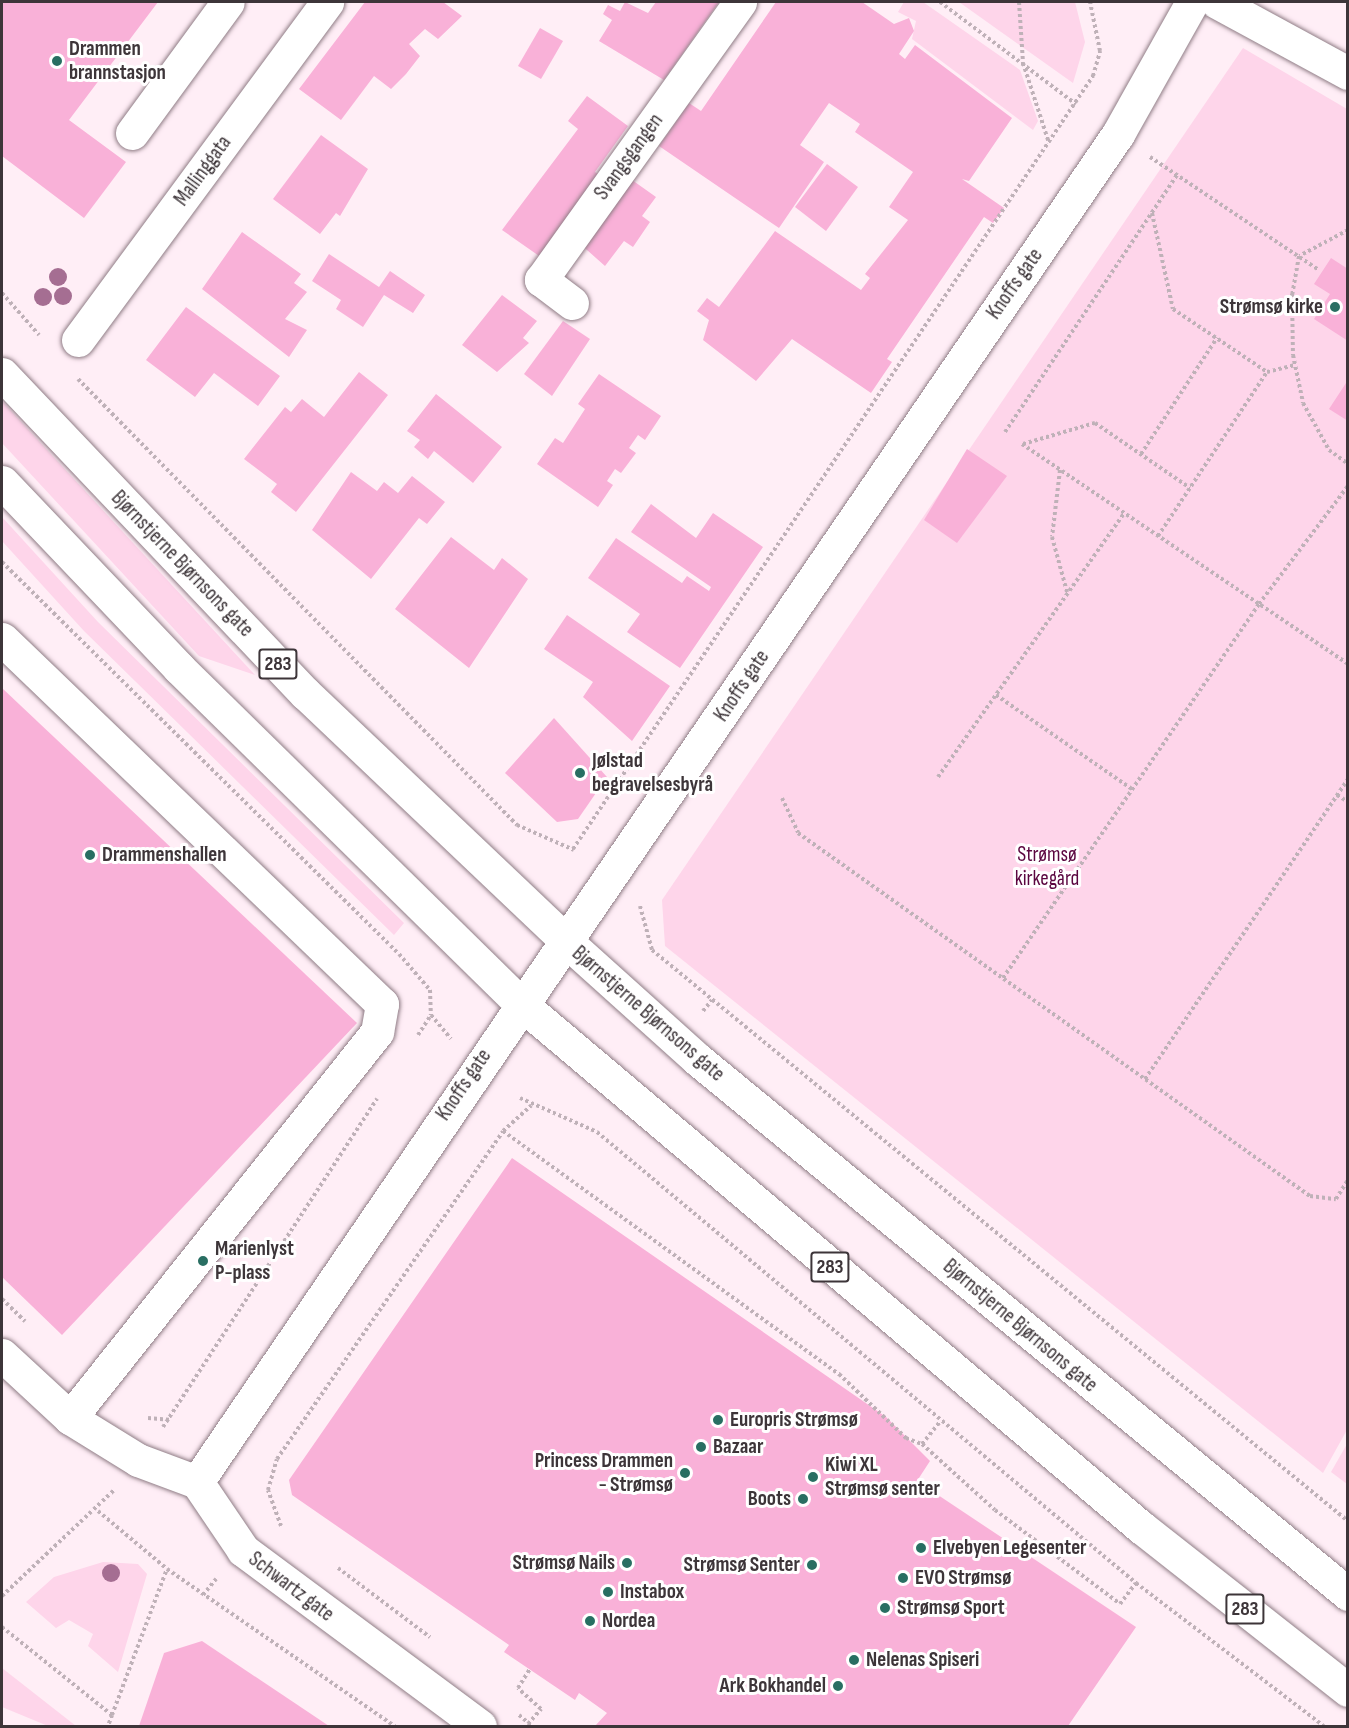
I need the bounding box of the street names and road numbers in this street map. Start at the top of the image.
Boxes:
street label: Svangsgangen [589,109,669,205]
street label: Mallinggata [169,131,237,211]
street label: Knoffs gate [982,244,1048,324]
street label: Bjørnstjerne Bjørnsons gate [106,486,258,642]
street label: Knoffs gate [709,645,775,727]
road number: 283 [257,647,299,681]
street label: Bjørnstjerne Bjørnsons gate [567,941,729,1087]
street label: Knoffs gate [431,1044,497,1126]
road number: 283 [809,1250,851,1284]
street label: Bjørnstjerne Bjørnsons gate [938,1254,1102,1398]
street label: Schwartz gate [243,1547,339,1627]
road number: 283 [1224,1592,1266,1626]

